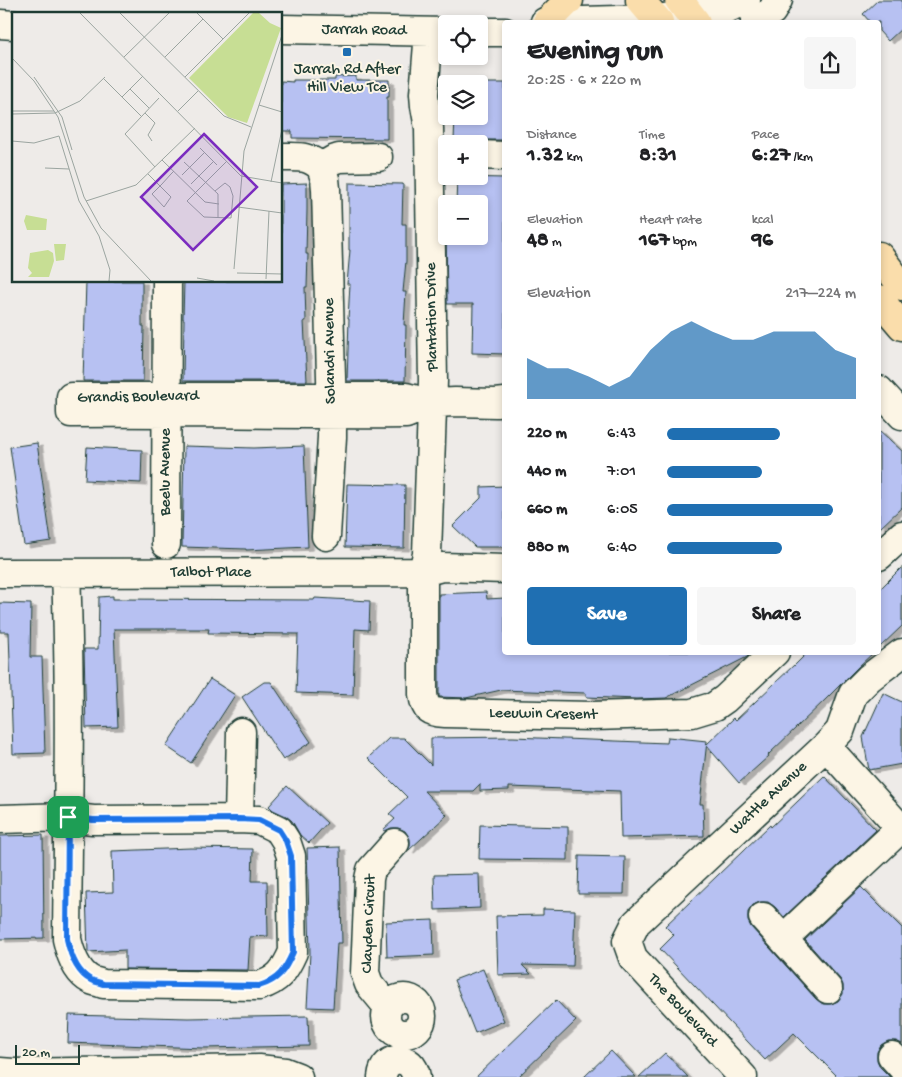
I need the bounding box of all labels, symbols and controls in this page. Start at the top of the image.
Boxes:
inset map [12,12,282,282]
map controls [438,15,488,245]
button: locate [438,15,488,65]
street label: Jarrah Road [321,21,408,41]
text: Evening run [527,36,663,69]
button: share [804,37,856,89]
marker: Jarrah Rd After Hill View Tce [341,46,353,58]
place label: Jarrah Rd After Hill View Tce [294,61,401,98]
text: 20:25 · 6 × 220 m [527,72,641,91]
button: layers [438,75,488,125]
text: Distance [527,127,576,144]
text: Time [639,127,665,144]
text: Pace [752,127,779,144]
button: + [438,135,488,185]
text: 1.32 [527,144,563,169]
text: 8:31 [639,144,677,169]
text: 6:27 [752,144,790,169]
text: km [563,149,583,166]
text: /km [790,149,813,166]
button: − [438,195,488,245]
text: Elevation [527,212,583,229]
text: Heart rate [639,212,702,229]
text: kcal [752,212,774,229]
text: 48 [527,229,548,254]
text: 167 [639,229,669,254]
text: 96 [752,229,773,254]
text: m [548,234,562,251]
text: bpm [669,234,697,251]
street label: Plantation Drive [423,262,443,373]
text: Elevation [527,285,591,304]
text: 217–224 m [785,285,856,304]
street label: Solandri Avenue [321,297,341,404]
street label: Grandis Boulevard [77,387,201,409]
text: 220 m [527,425,567,444]
text: 6:43 [607,425,636,444]
street label: Beelu Avenue [157,427,176,517]
text: 440 m [527,463,566,482]
text: 7:01 [607,463,636,482]
text: 660 m [527,501,567,520]
text: 6:05 [607,501,638,520]
text: 880 m [527,539,569,558]
text: 6:40 [607,539,637,558]
street label: Talbot Place [170,564,252,583]
button: Save [527,587,687,645]
button: Share [697,587,856,645]
street label: Leeuwin Cresent [489,705,599,725]
street label: Wattle Avenue [726,758,812,840]
pin [47,796,89,838]
icon: arrive [54,803,82,831]
street label: Clayden Circuit [359,873,381,974]
street label: The Boulevard [642,970,722,1053]
scale bar [15,1042,80,1065]
text: 20 m [22,1045,50,1062]

